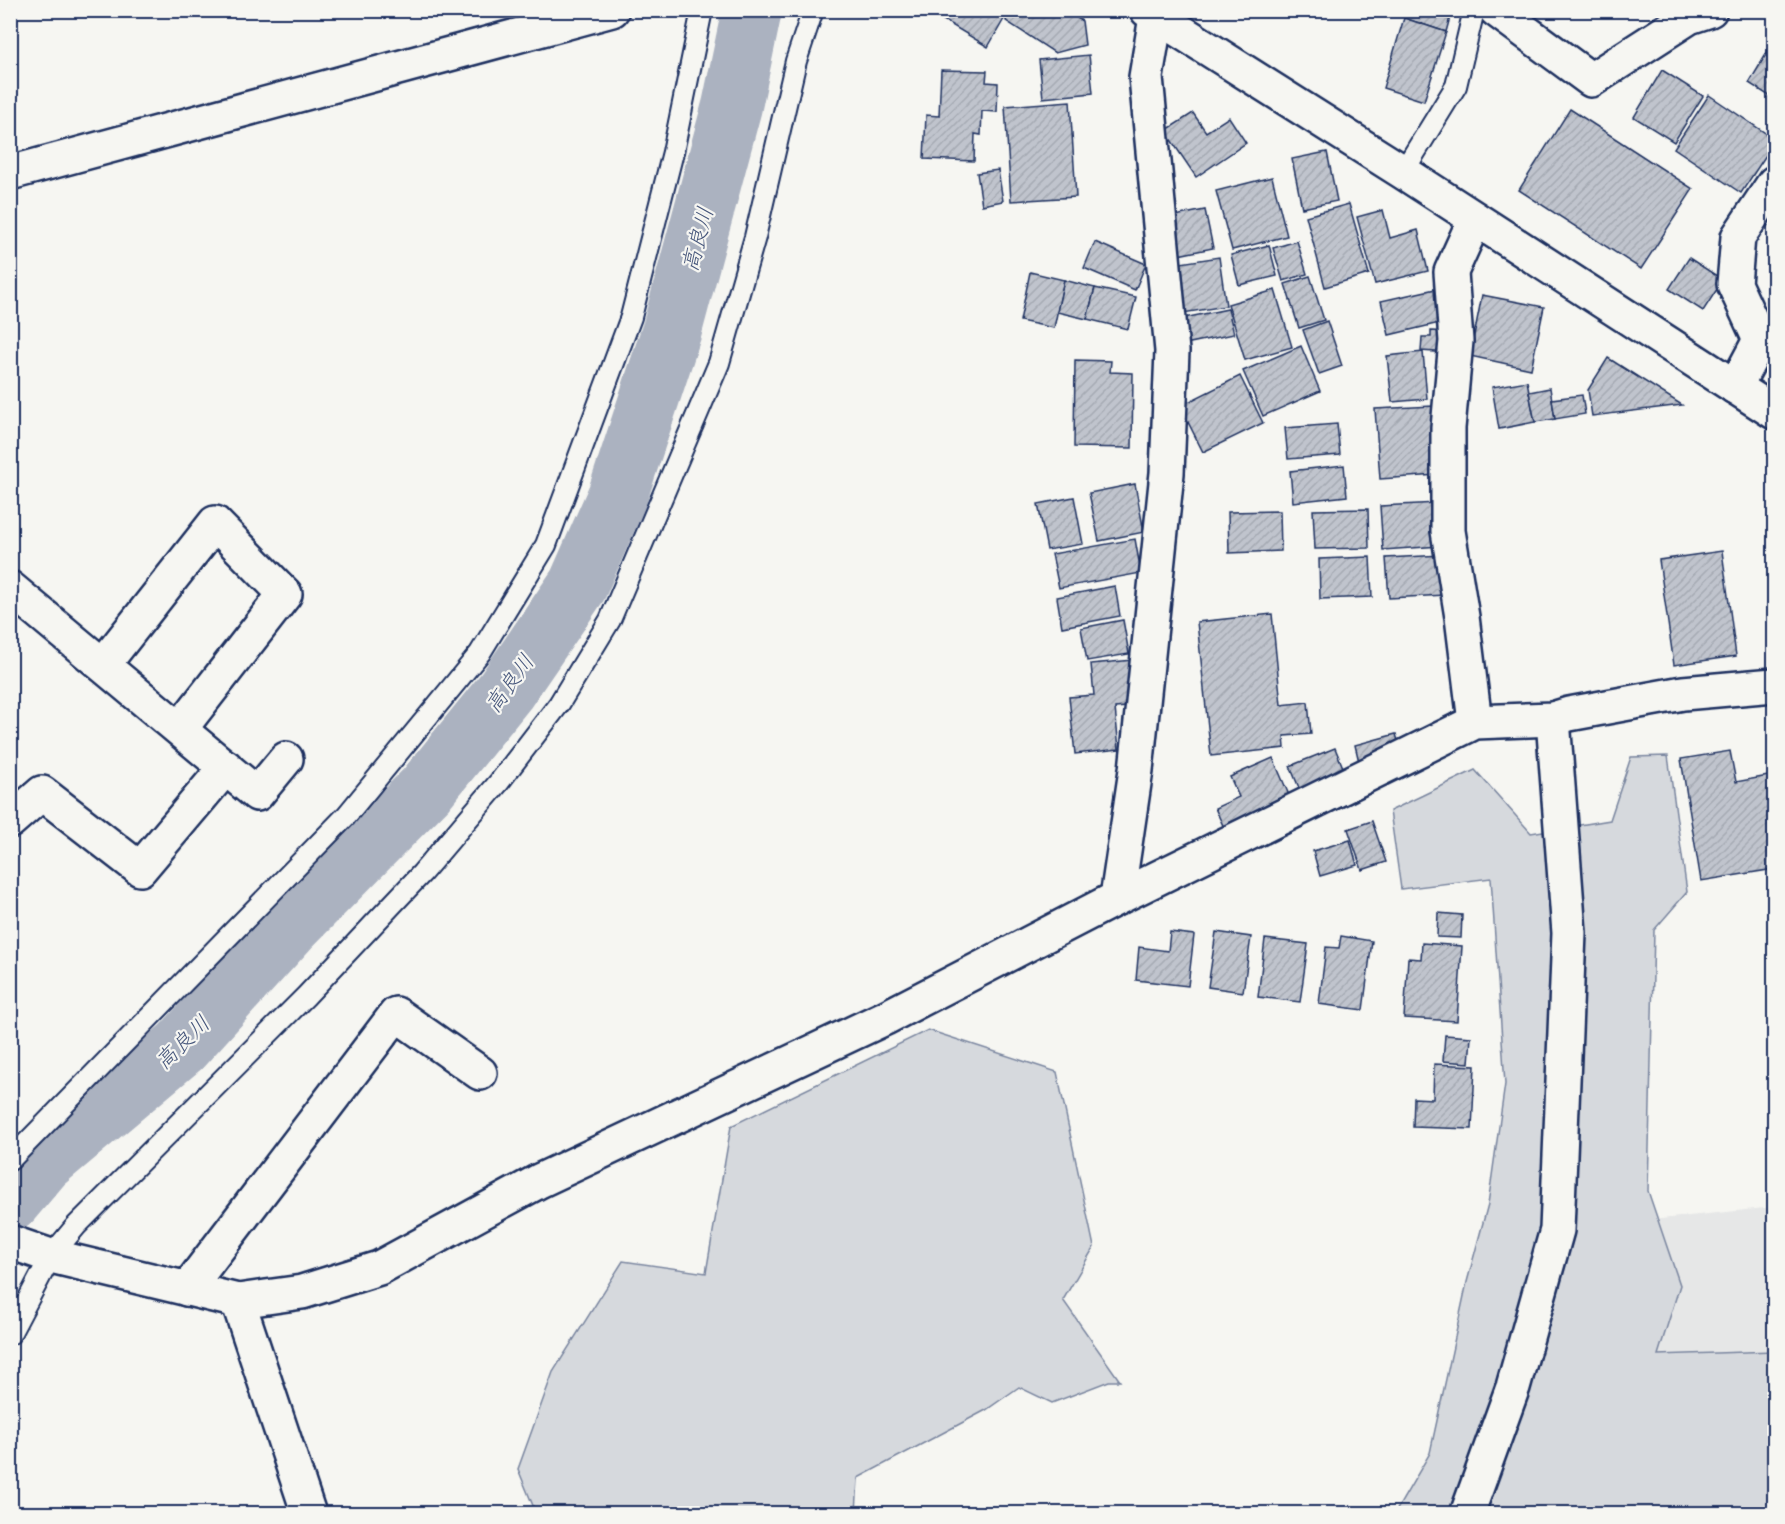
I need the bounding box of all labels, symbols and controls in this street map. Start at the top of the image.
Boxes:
water label: 高良川 [671,202,720,275]
water label: 高良川 [475,646,541,719]
water label: 高良川 [146,1006,216,1076]

